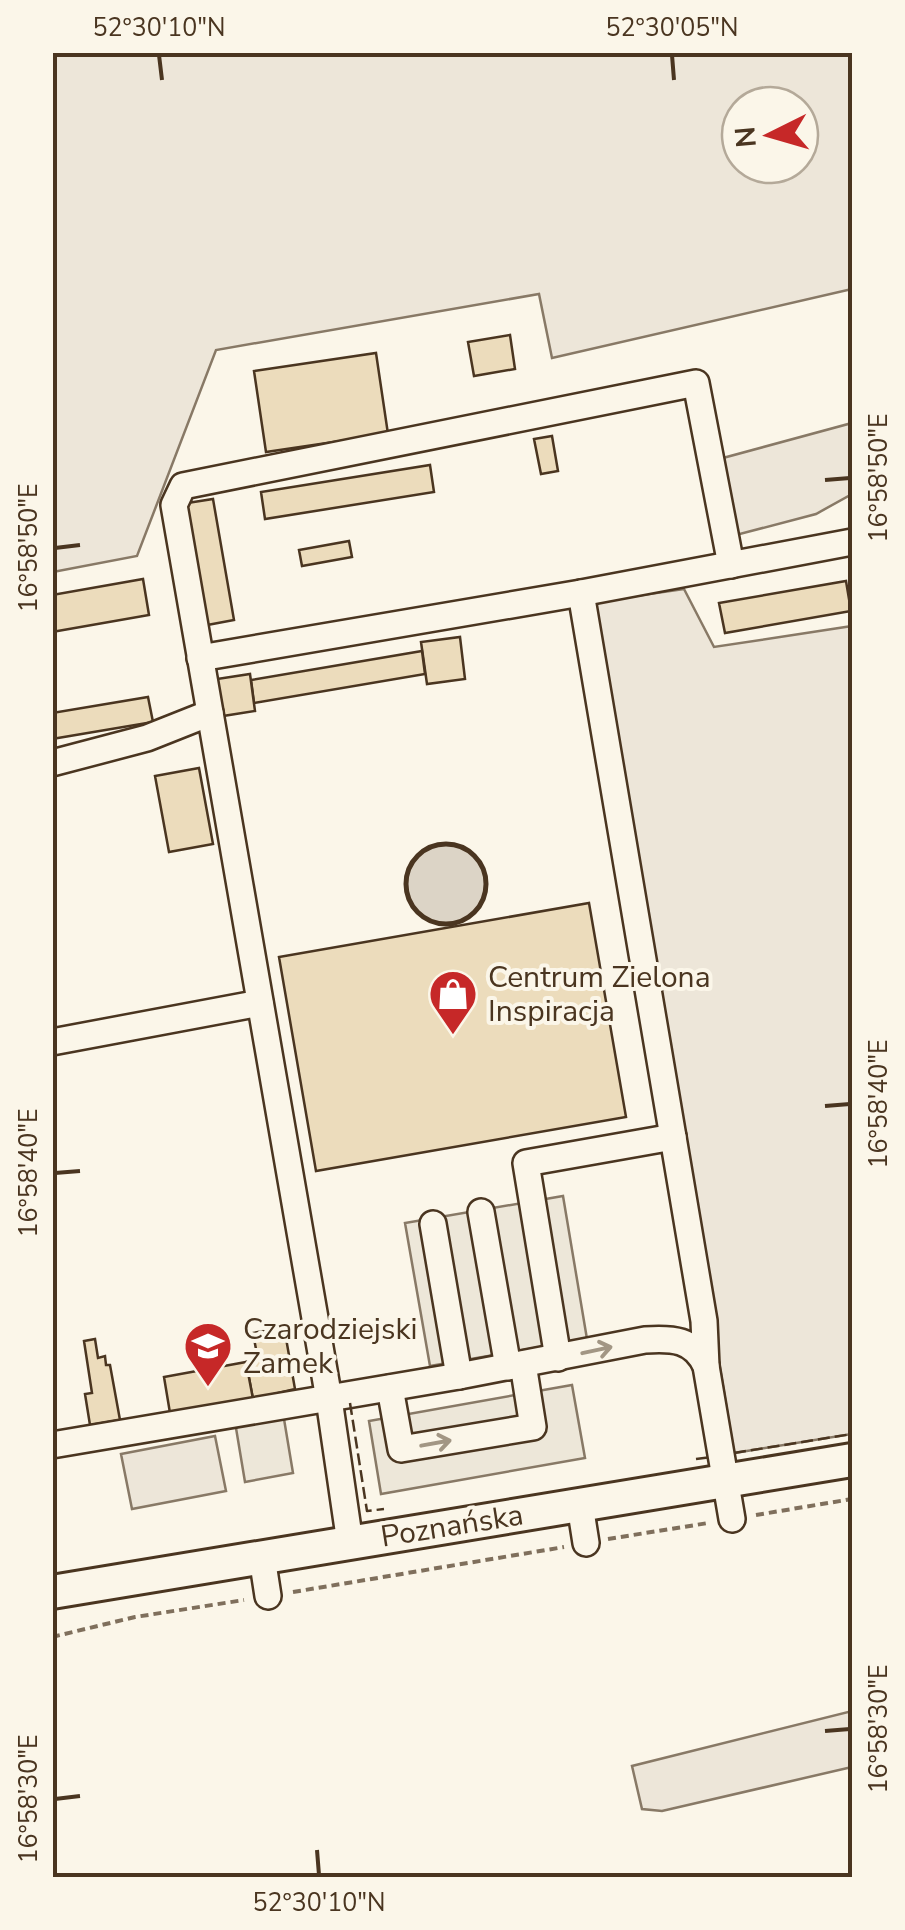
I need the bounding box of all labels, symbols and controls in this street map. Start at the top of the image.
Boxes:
text: 52°30'10"N [92,11,226,45]
text: 52°30'05"N [605,11,739,45]
north arrow [720,85,820,185]
text: N [726,125,766,149]
text: 16°58'50"E [862,413,896,543]
text: 16°58'50"E [12,483,46,613]
place label: Centrum Zielona Inspiracja [488,957,711,1032]
shop icon: Centrum Zielona Inspiracja [427,968,479,1036]
text: 16°58'40"E [862,1039,896,1169]
text: 16°58'40"E [12,1108,46,1238]
place label: Czarodziejski Zamek [243,1309,417,1384]
school or university icon: Czarodziejski Zamek [182,1320,234,1388]
one-way arrow [580,1340,612,1359]
one-way arrow [419,1433,452,1452]
street label: Poznańska [378,1495,526,1557]
text: 16°58'30"E [862,1664,896,1794]
text: 16°58'30"E [12,1734,46,1864]
text: 52°30'10"N [252,1886,386,1920]

